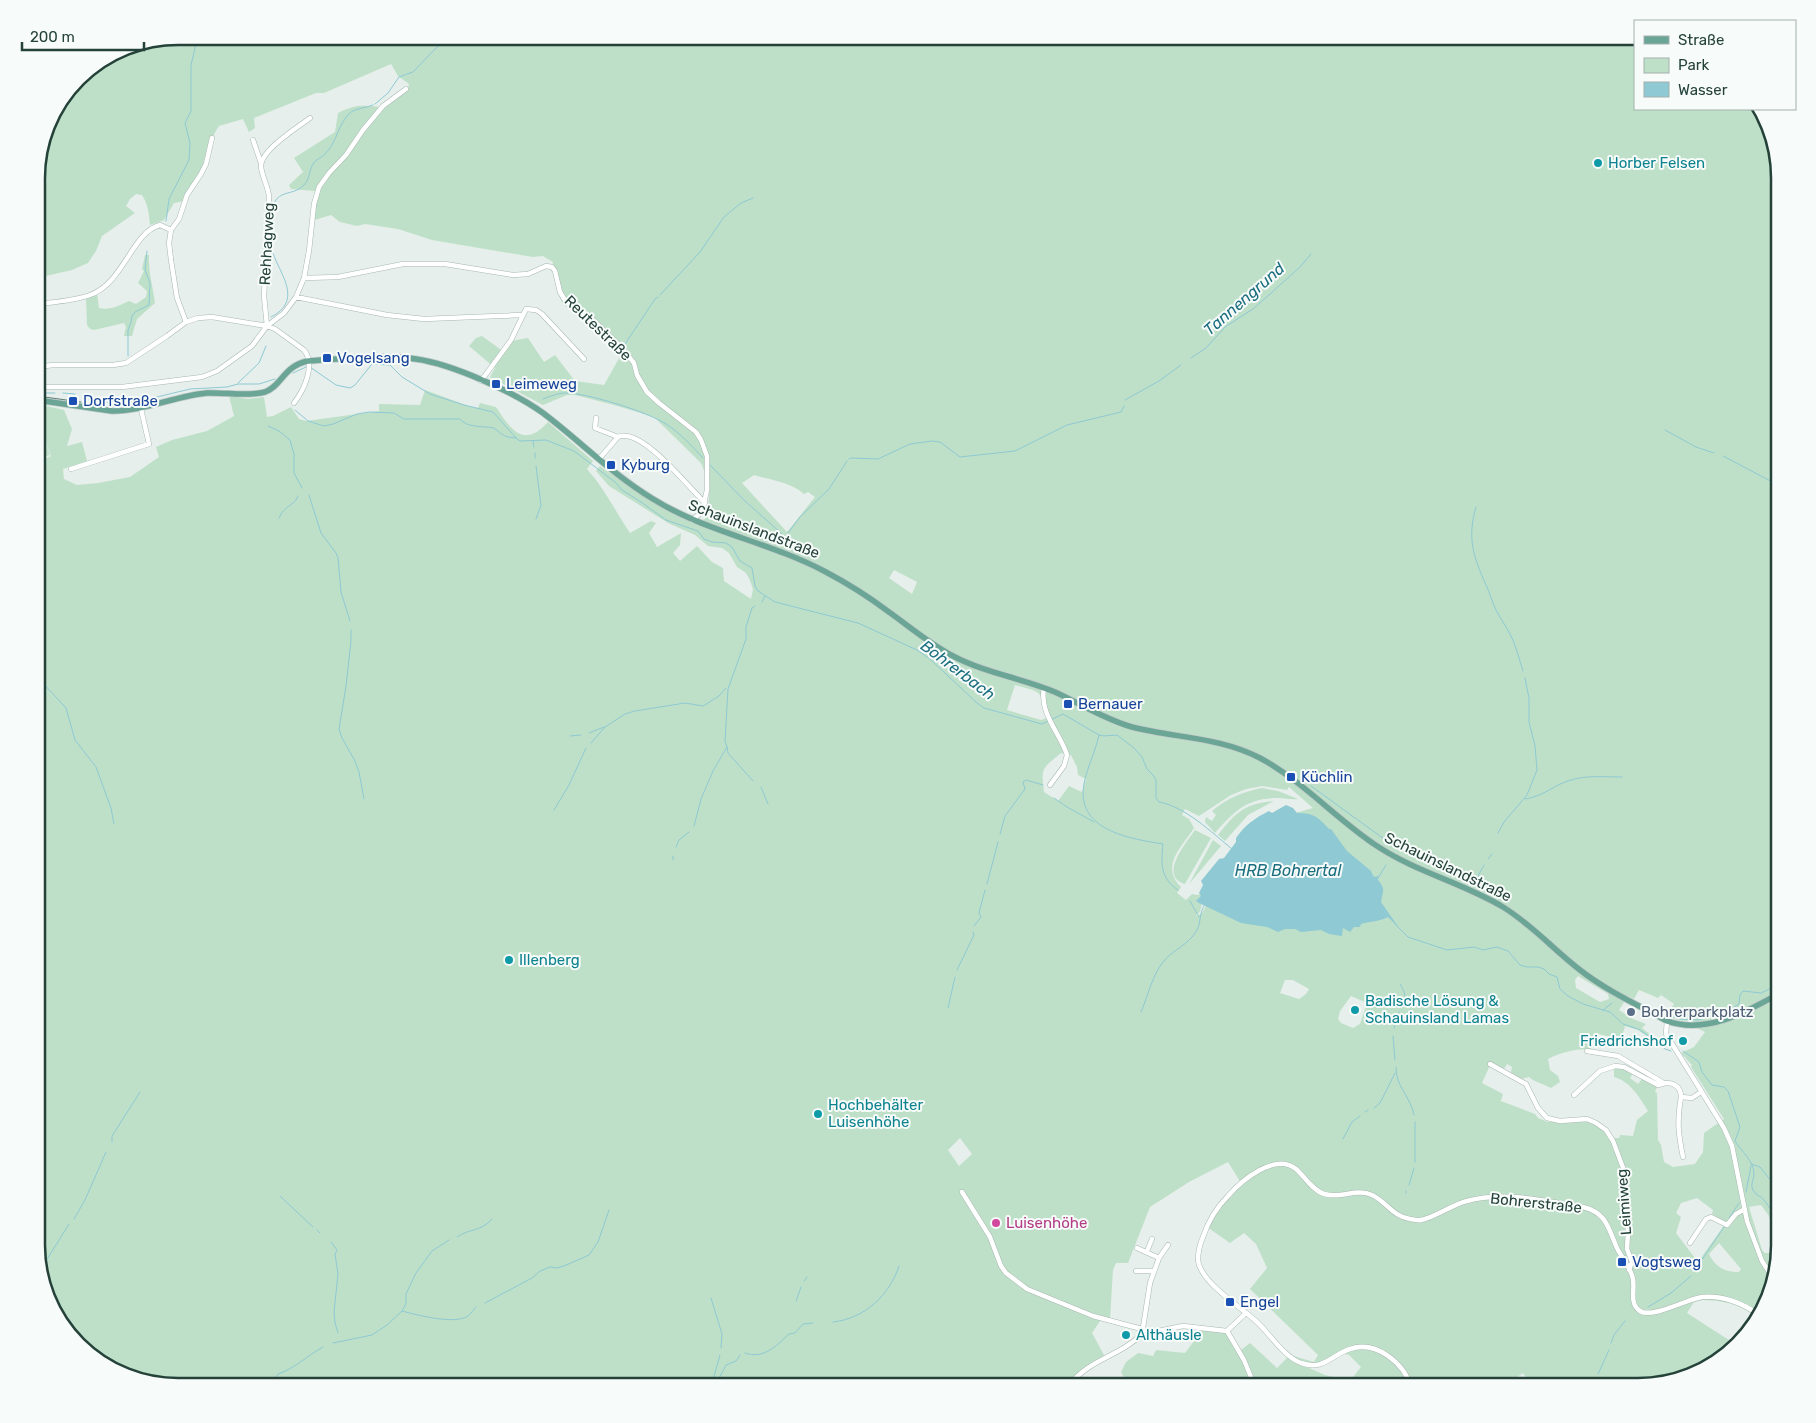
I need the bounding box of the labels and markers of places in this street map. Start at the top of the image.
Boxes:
place label: Horber Felsen [1608,154,1705,172]
marker: Horber Felsen [1592,157,1604,169]
place label: Vogelsang [337,349,410,367]
marker: Vogelsang [321,352,333,364]
place label: Leimeweg [506,375,577,393]
marker: Leimeweg [490,378,502,390]
place label: Dorfstraße [83,392,158,410]
marker: Dorfstraße [67,395,79,407]
place label: Kyburg [621,456,670,474]
marker: Kyburg [605,459,617,471]
place label: Bernauer [1078,695,1143,713]
marker: Bernauer [1062,698,1074,710]
place label: Küchlin [1301,768,1353,786]
marker: Küchlin [1285,771,1297,783]
place label: Illenberg [519,951,580,969]
marker: Illenberg [503,954,515,966]
place label: Badische Lösung & Schauinsland Lamas [1365,992,1509,1027]
place label: Bohrerparkplatz [1641,1003,1754,1021]
marker: Badische Lösung & Schauinsland Lamas [1349,1004,1361,1016]
marker: Bohrerparkplatz [1625,1006,1637,1018]
place label: Friedrichshof [1580,1032,1673,1050]
marker: Friedrichshof [1677,1035,1689,1047]
place label: Hochbehälter Luisenhöhe [828,1096,923,1131]
marker: Hochbehälter Luisenhöhe [812,1108,824,1120]
place label: Luisenhöhe [1006,1214,1087,1232]
marker: Luisenhöhe [990,1217,1002,1229]
place label: Vogtsweg [1632,1253,1701,1271]
marker: Vogtsweg [1616,1256,1628,1268]
place label: Engel [1240,1293,1279,1311]
marker: Engel [1224,1296,1236,1308]
place label: Althäusle [1136,1326,1202,1344]
marker: Althäusle [1120,1329,1132,1341]

